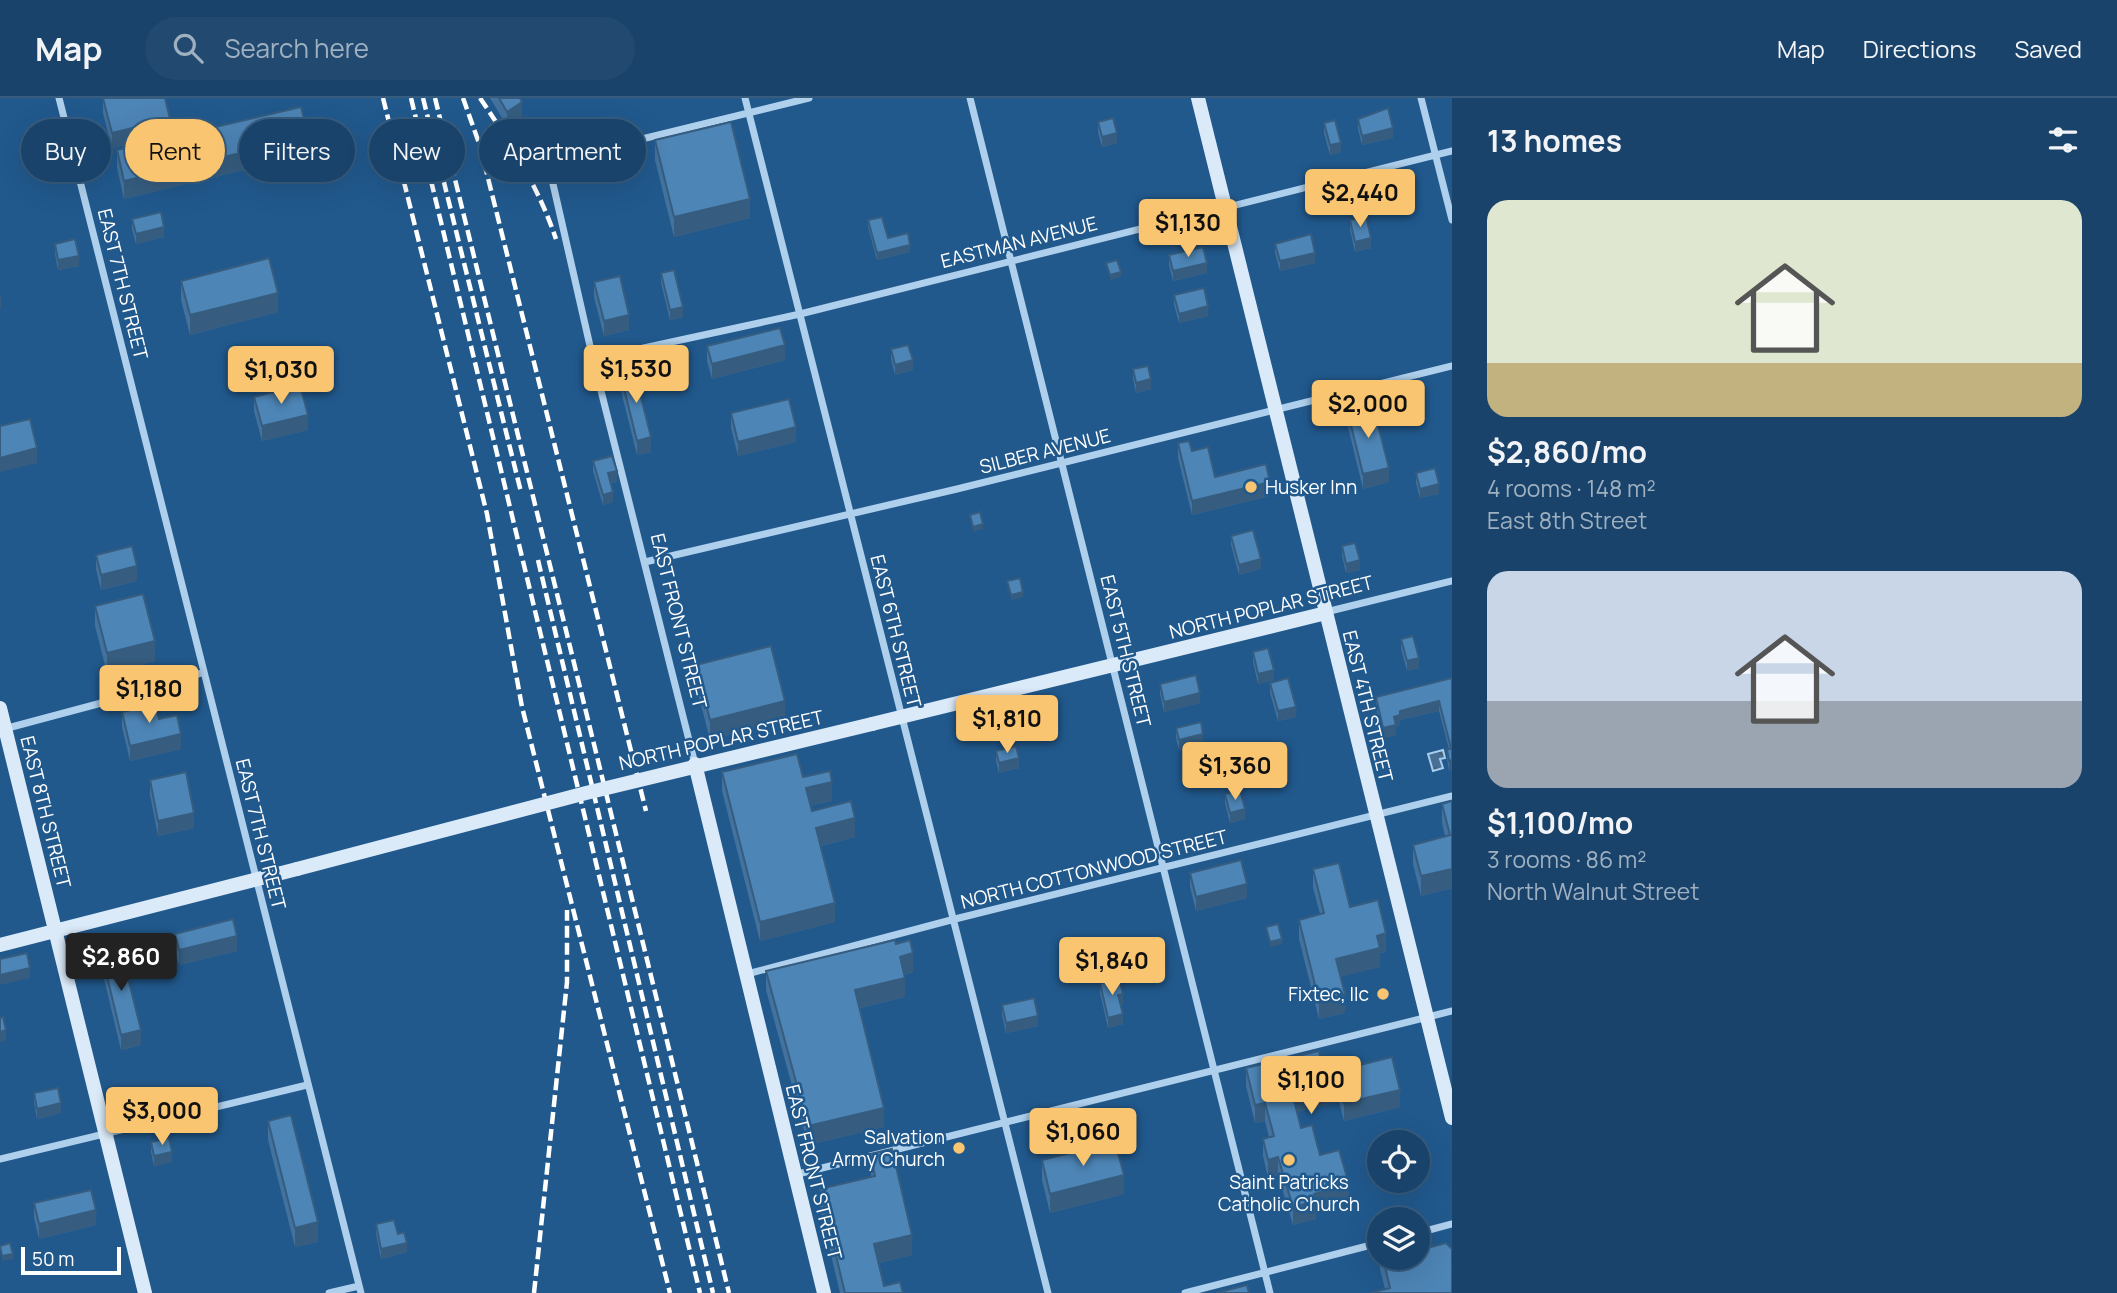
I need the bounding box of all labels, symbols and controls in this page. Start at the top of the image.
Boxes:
search box [145,17,635,80]
text: Map [35,26,103,71]
icon: search [169,29,207,67]
text: Search here [225,30,369,66]
text: Map [1777,32,1825,65]
text: Directions [1863,32,1976,65]
text: Saved [2014,32,2082,65]
chip: Buy [21,119,111,182]
chip: Rent [125,119,225,182]
chip: Filters [239,119,355,182]
chip: New [369,119,465,182]
chip: Apartment [479,119,646,182]
text: 13 homes [1487,120,1622,161]
icon: filters [2044,121,2082,159]
pin: $2,440 [1303,170,1417,229]
text: $2,440 [1321,176,1399,208]
pin: $1,130 [1131,200,1245,259]
street label: EAST 7TH STREET [92,206,154,363]
text: $1,130 [1155,206,1221,238]
street label: EASTMAN AVENUE [938,210,1100,274]
icon: home [1722,245,1848,371]
pin: $1,530 [579,345,693,405]
pin: $1,030 [224,346,338,406]
text: $1,530 [600,352,672,384]
text: $1,030 [244,353,318,385]
pin: $2,000 [1311,380,1425,440]
text: $2,000 [1328,387,1408,419]
street label: SILBER AVENUE [977,422,1113,480]
text: $2,860/mo [1487,431,1647,472]
text: 4 rooms · 148 m² [1487,472,1656,504]
place label: Husker Inn [1265,474,1357,500]
marker: Husker Inn [1243,479,1259,495]
text: East 8th Street [1487,504,1647,536]
street label: EAST FRONT STREET [645,531,714,712]
street label: EAST 6TH STREET [864,552,928,711]
street label: NORTH POPLAR STREET [1166,569,1376,645]
street label: EAST 5TH STREET [1095,572,1158,730]
icon: home [1722,616,1848,742]
street label: EAST 4TH STREET [1337,628,1400,785]
pin: $1,180 [92,666,206,725]
text: $1,180 [115,672,183,704]
pin: $1,810 [950,696,1064,755]
text: $1,810 [972,702,1042,734]
street label: NORTH POPLAR STREET [616,704,826,776]
street label: EAST 8TH STREET [15,733,78,891]
pin: $1,360 [1178,742,1292,802]
text: $1,360 [1198,749,1272,781]
street label: EAST 7TH STREET [230,756,292,913]
text: $1,100/mo [1487,802,1633,843]
street label: NORTH COTTONWOOD STREET [958,823,1231,915]
text: 3 rooms · 86 m² [1487,843,1647,875]
text: North Walnut Street [1487,875,1699,907]
pin: $2,860 [64,934,178,993]
pin: $1,840 [1055,937,1169,997]
text: $2,860 [82,940,160,972]
text: $1,840 [1075,944,1149,976]
place label: Fixtec, llc [1288,981,1369,1007]
marker: Fixtec, llc [1375,986,1391,1002]
pin: $1,100 [1254,1056,1368,1116]
text: $1,100 [1277,1063,1345,1095]
street label: EAST FRONT STREET [780,1082,849,1263]
pin: $3,000 [105,1088,219,1147]
text: $3,000 [122,1094,202,1126]
pin: $1,060 [1026,1108,1140,1168]
text: $1,060 [1045,1115,1121,1147]
place label: Salvation Army Church [832,1124,945,1172]
map controls [1367,1130,1430,1270]
button: locate [1367,1130,1430,1193]
marker: Salvation Army Church [951,1140,967,1156]
marker: Saint Patricks Catholic Church [1281,1152,1297,1168]
place label: Saint Patricks Catholic Church [1218,1169,1360,1217]
button: layers [1367,1207,1430,1270]
scale bar [21,1244,121,1276]
text: 50 m [32,1246,74,1272]

